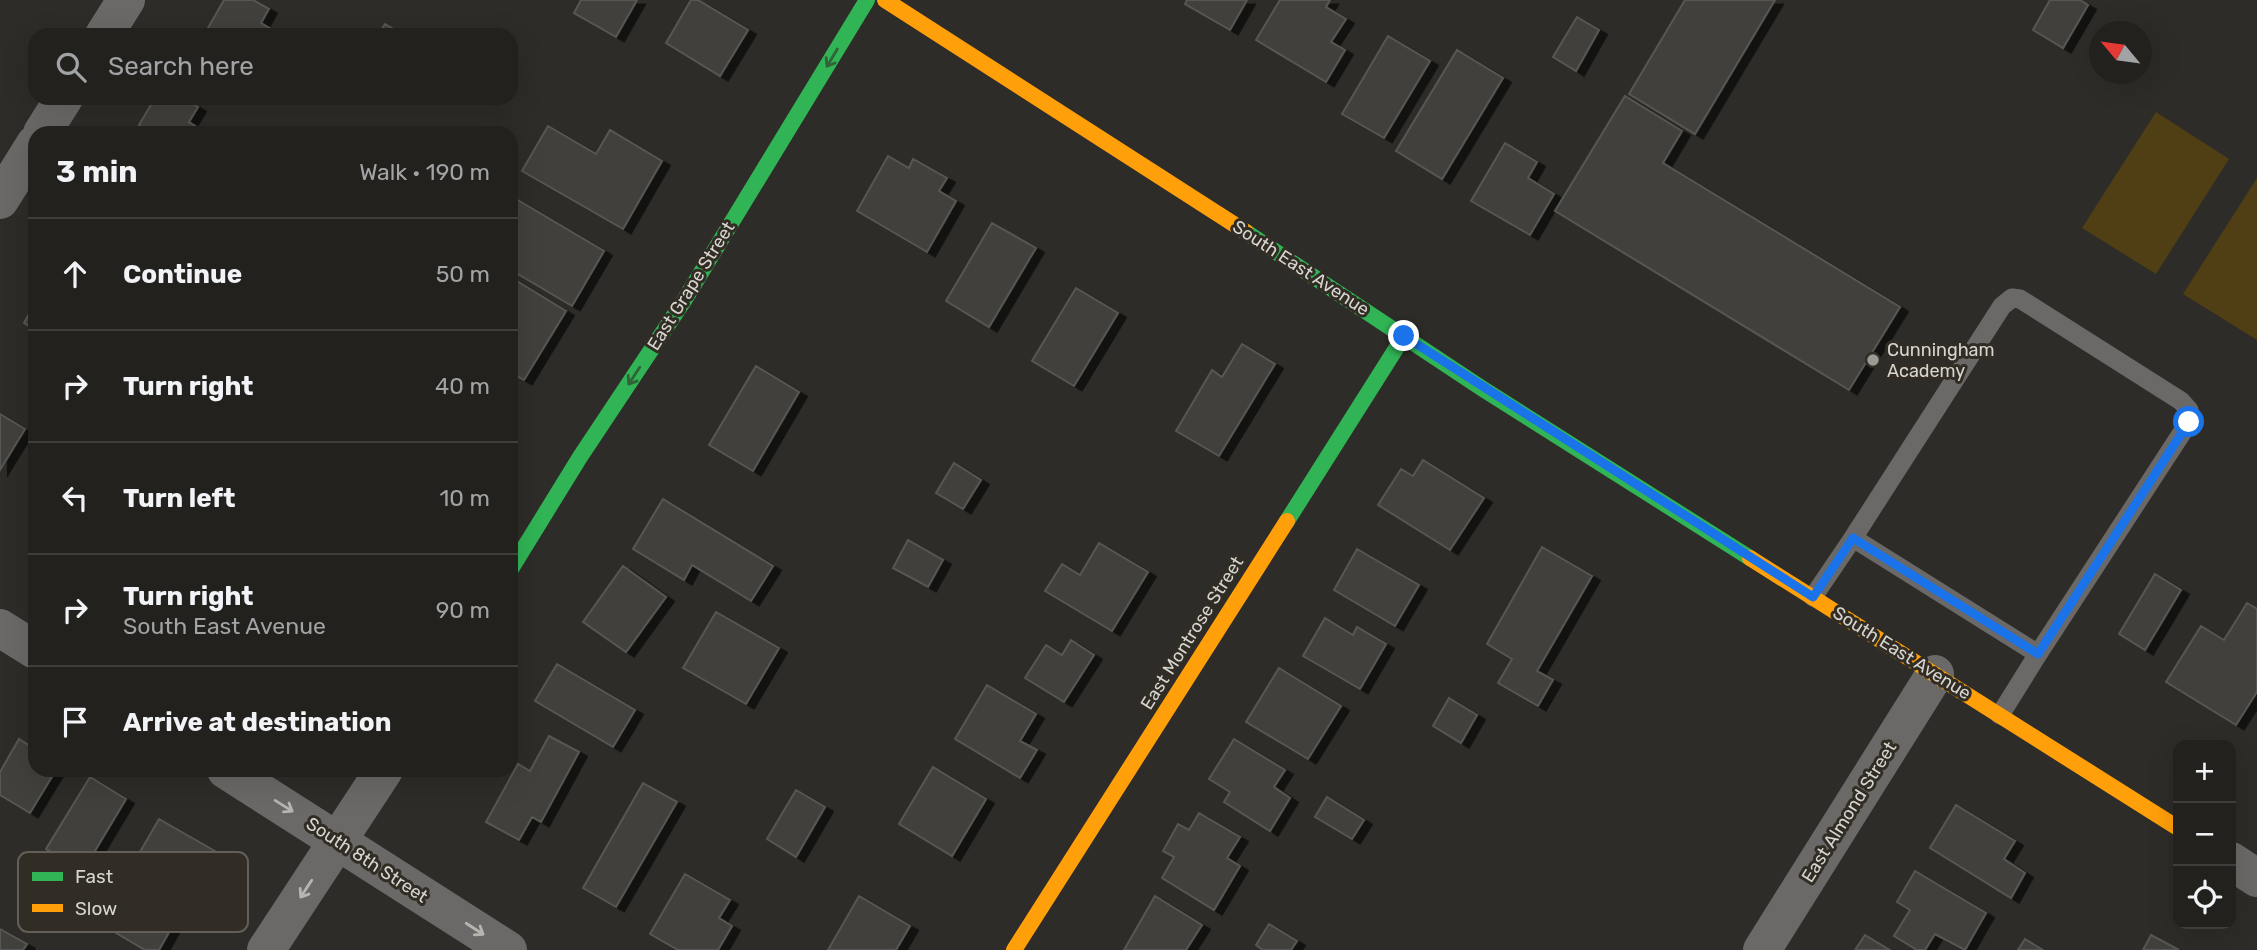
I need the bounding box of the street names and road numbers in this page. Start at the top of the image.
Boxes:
street label: South East Avenue [1228,216,1374,320]
street label: East Grape Street [643,218,739,354]
street label: East Montrose Street [1136,552,1248,714]
street label: South East Avenue [1829,602,1975,704]
street label: East Almond Street [1797,738,1901,886]
street label: South 8th Street [302,812,432,908]

